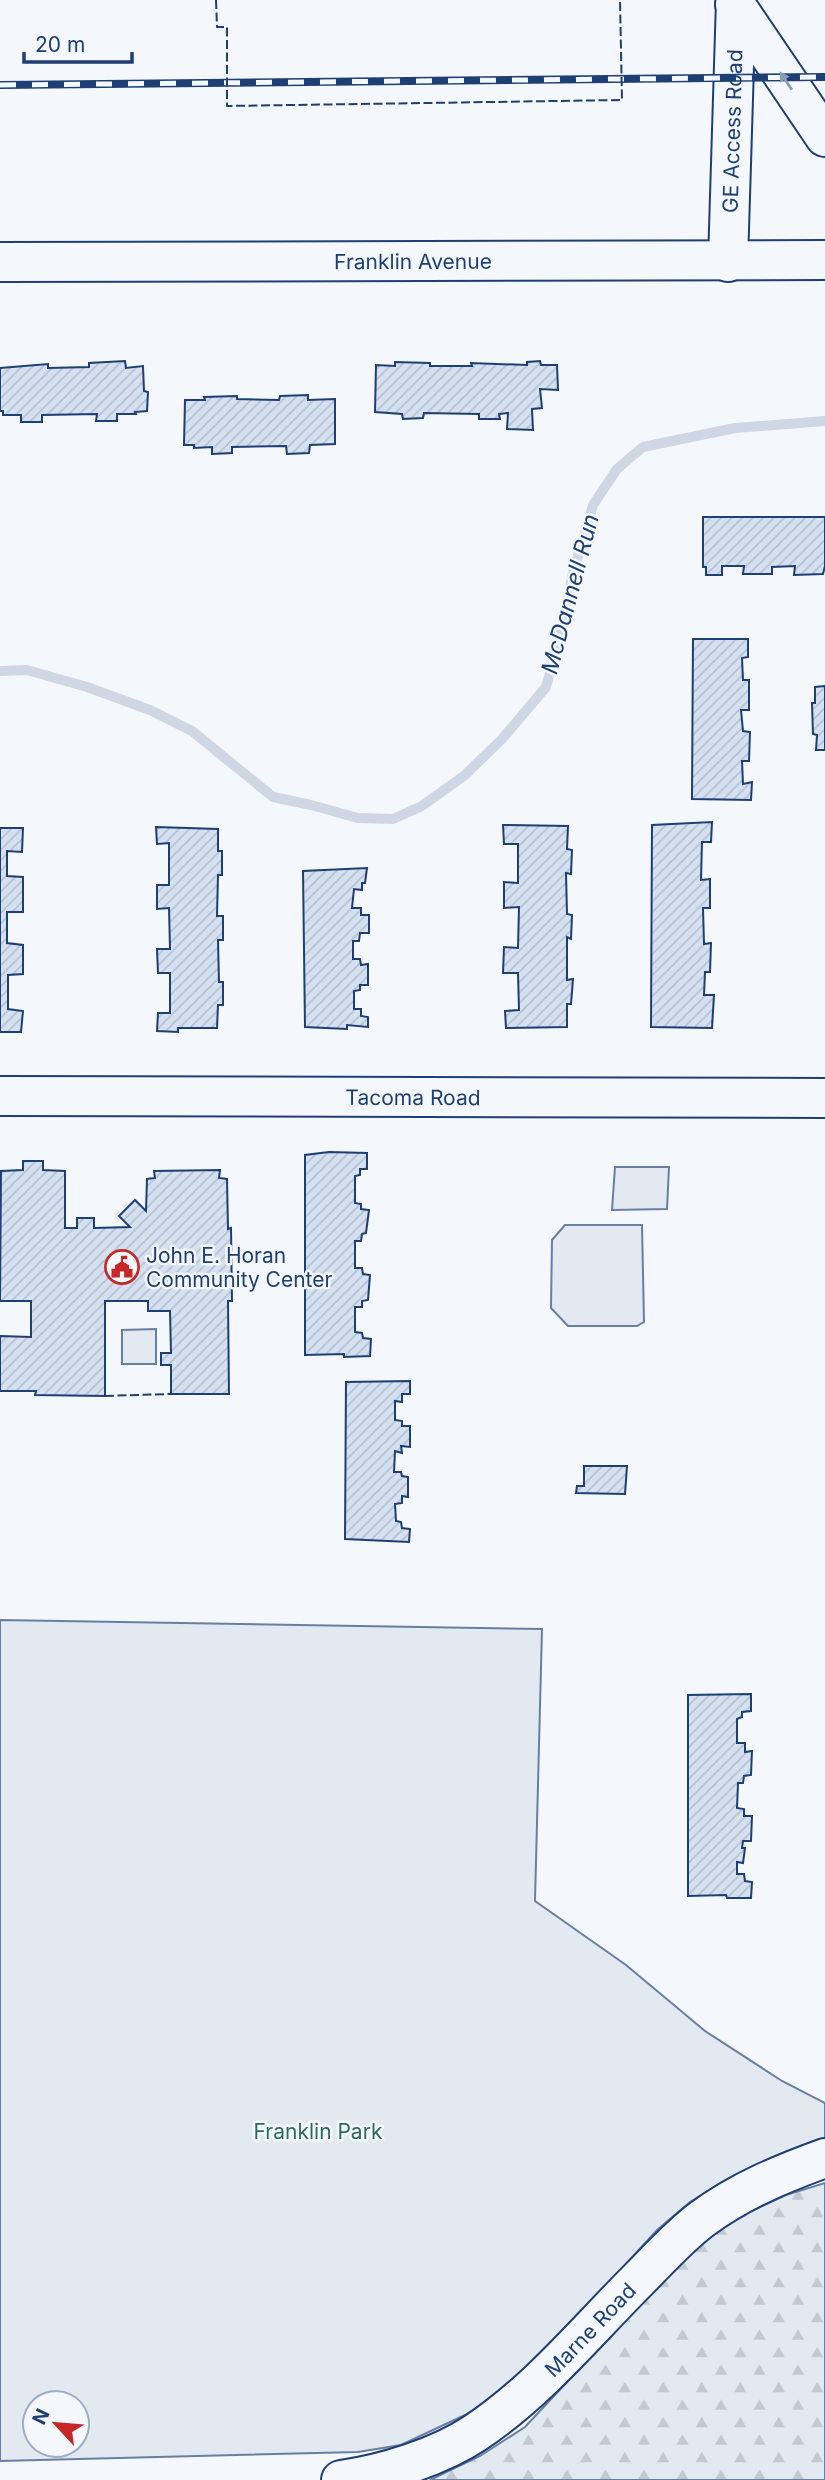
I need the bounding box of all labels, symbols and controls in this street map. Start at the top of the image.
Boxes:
scale bar [24,21,133,65]
text: 20 m [35,32,85,57]
street label: GE Access Road [717,49,747,213]
one-way arrow [779,72,793,90]
street label: Franklin Avenue [334,248,492,274]
water label: McDannell Run [535,511,605,677]
street label: Tacoma Road [345,1084,481,1110]
place label: John E. Horan Community Center [146,1243,333,1292]
public building icon: John E. Horan Community Center [103,1248,141,1286]
park label: Franklin Park [254,2119,383,2144]
street label: Marne Road [539,2278,641,2382]
north arrow [21,2389,91,2459]
text: N [28,2405,55,2428]

